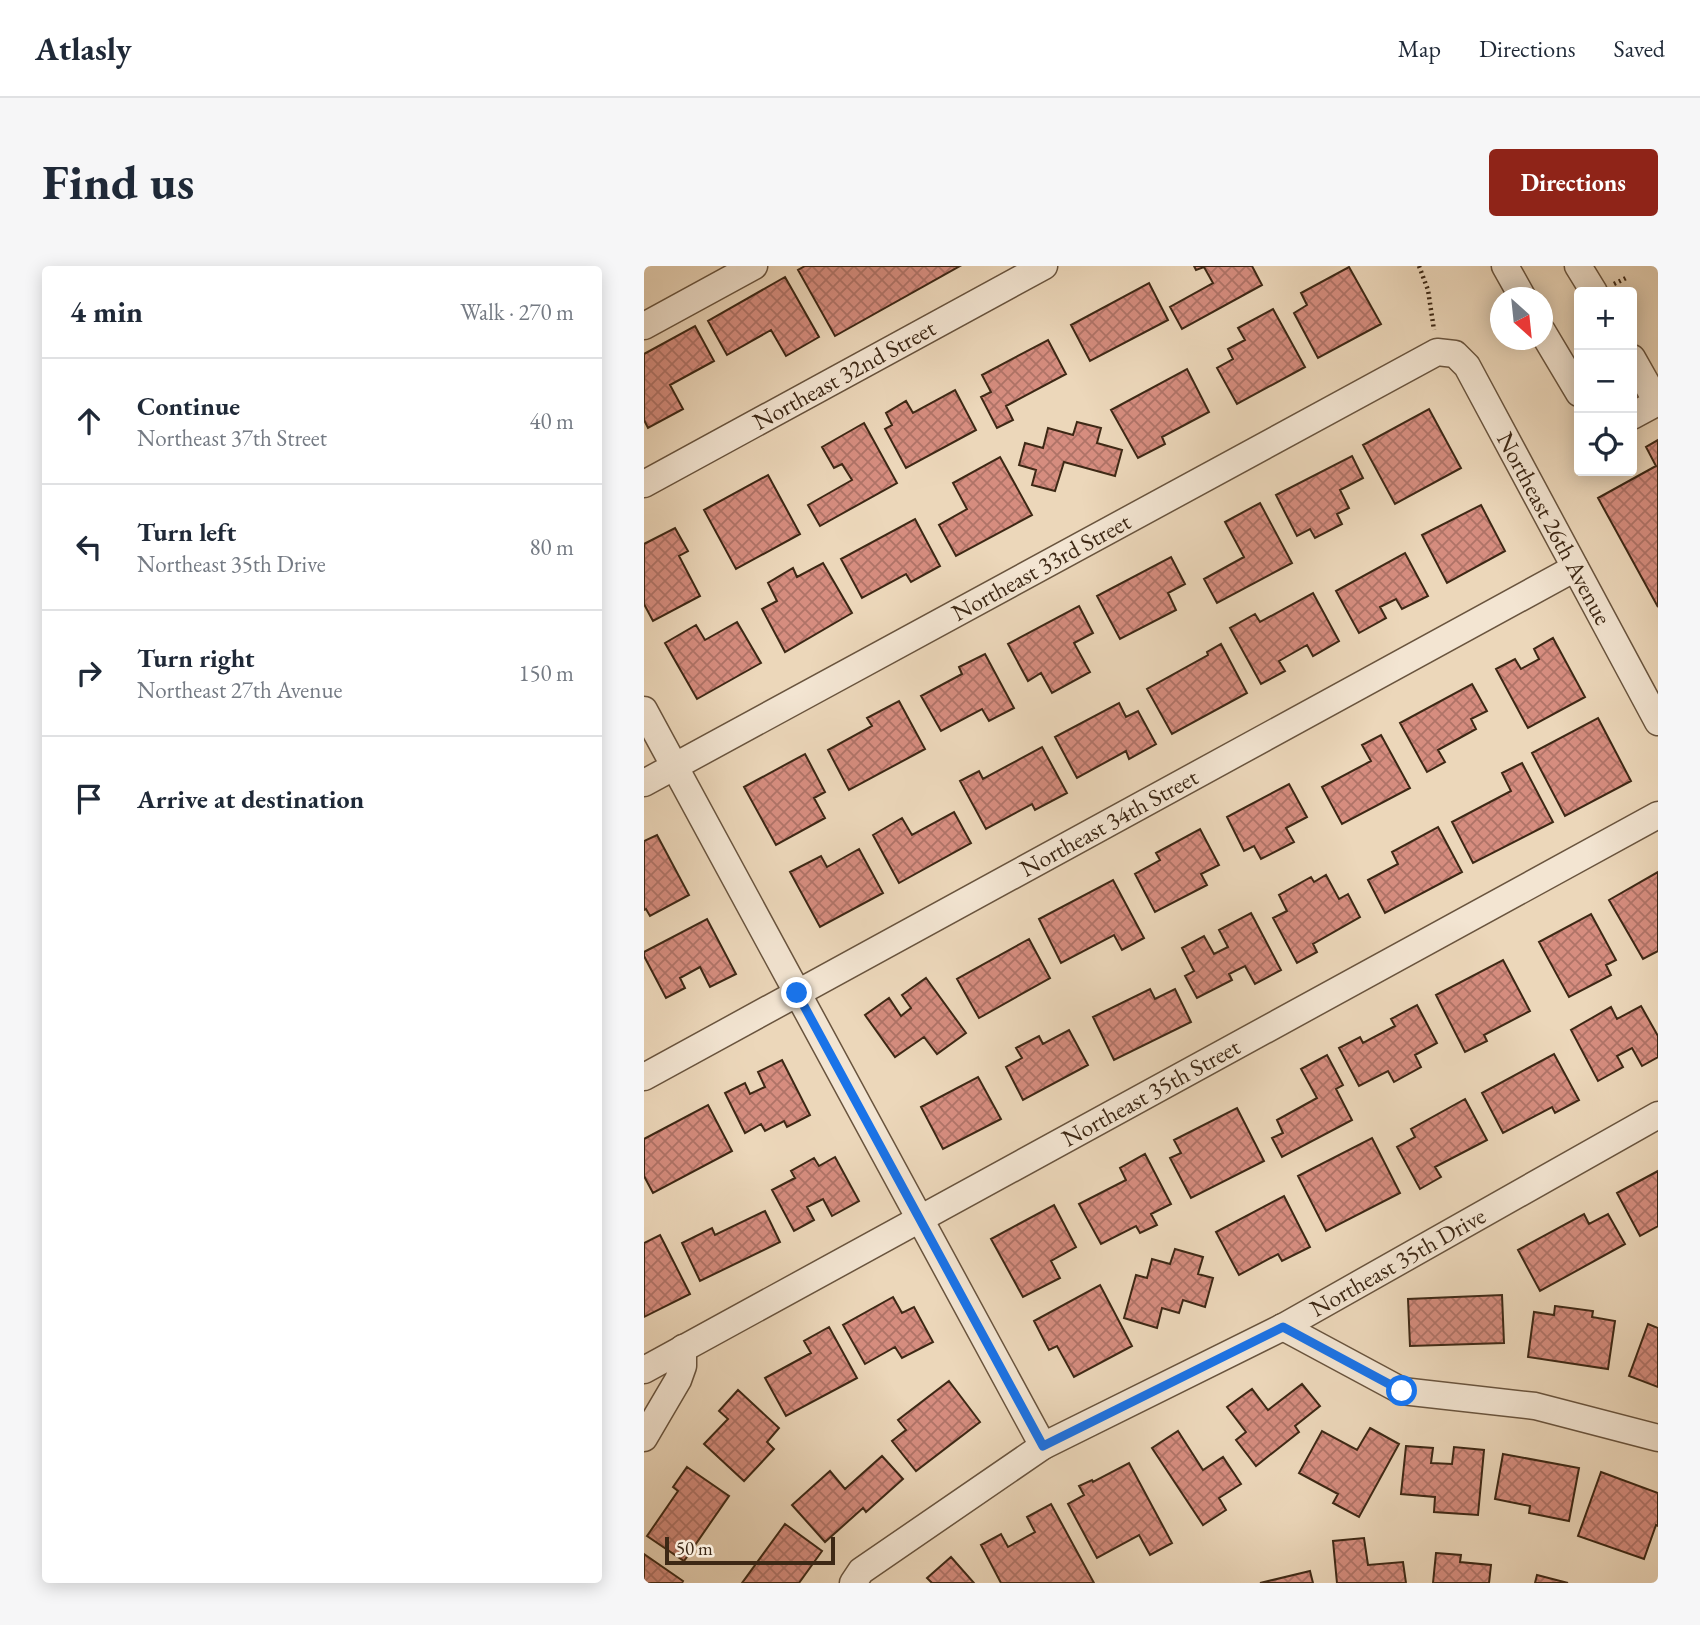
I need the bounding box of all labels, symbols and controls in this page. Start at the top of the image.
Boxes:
text: Atlasly [35,27,132,70]
text: Map [1398,33,1441,64]
text: Directions [1479,33,1576,64]
text: Saved [1614,33,1665,64]
button: Directions [1489,149,1658,216]
text: Find us [42,150,194,214]
north arrow [1490,287,1553,350]
map controls [1574,287,1637,476]
button: + [1574,287,1637,350]
text: 4 min [70,292,143,331]
text: Walk · 270 m [460,297,574,327]
street label: Northeast 32nd Street [747,312,941,437]
button: − [1574,350,1637,413]
text: Continue [137,389,240,423]
icon: ahead [70,402,108,440]
text: 40 m [529,406,574,436]
button: locate [1574,413,1637,476]
text: Northeast 37th Street [137,423,327,453]
street label: Northeast 26th Avenue [1490,426,1619,630]
street label: Northeast 33rd Street [946,505,1136,628]
text: Turn left [137,515,236,549]
icon: left [70,528,108,566]
text: 80 m [529,532,574,562]
text: Northeast 35th Drive [137,549,326,579]
text: Turn right [137,641,255,675]
icon: right [70,654,108,692]
text: 150 m [518,658,574,688]
text: Northeast 27th Avenue [137,675,343,705]
street label: Northeast 34th Street [1014,761,1204,884]
icon: arrive [70,780,108,818]
text: Arrive at destination [137,782,364,816]
route end [781,977,812,1008]
street label: Northeast 35th Street [1056,1031,1246,1153]
street label: Northeast 35th Drive [1304,1200,1491,1324]
route start [1386,1375,1417,1406]
scale bar [665,1534,835,1566]
text: 50 m [676,1536,713,1561]

